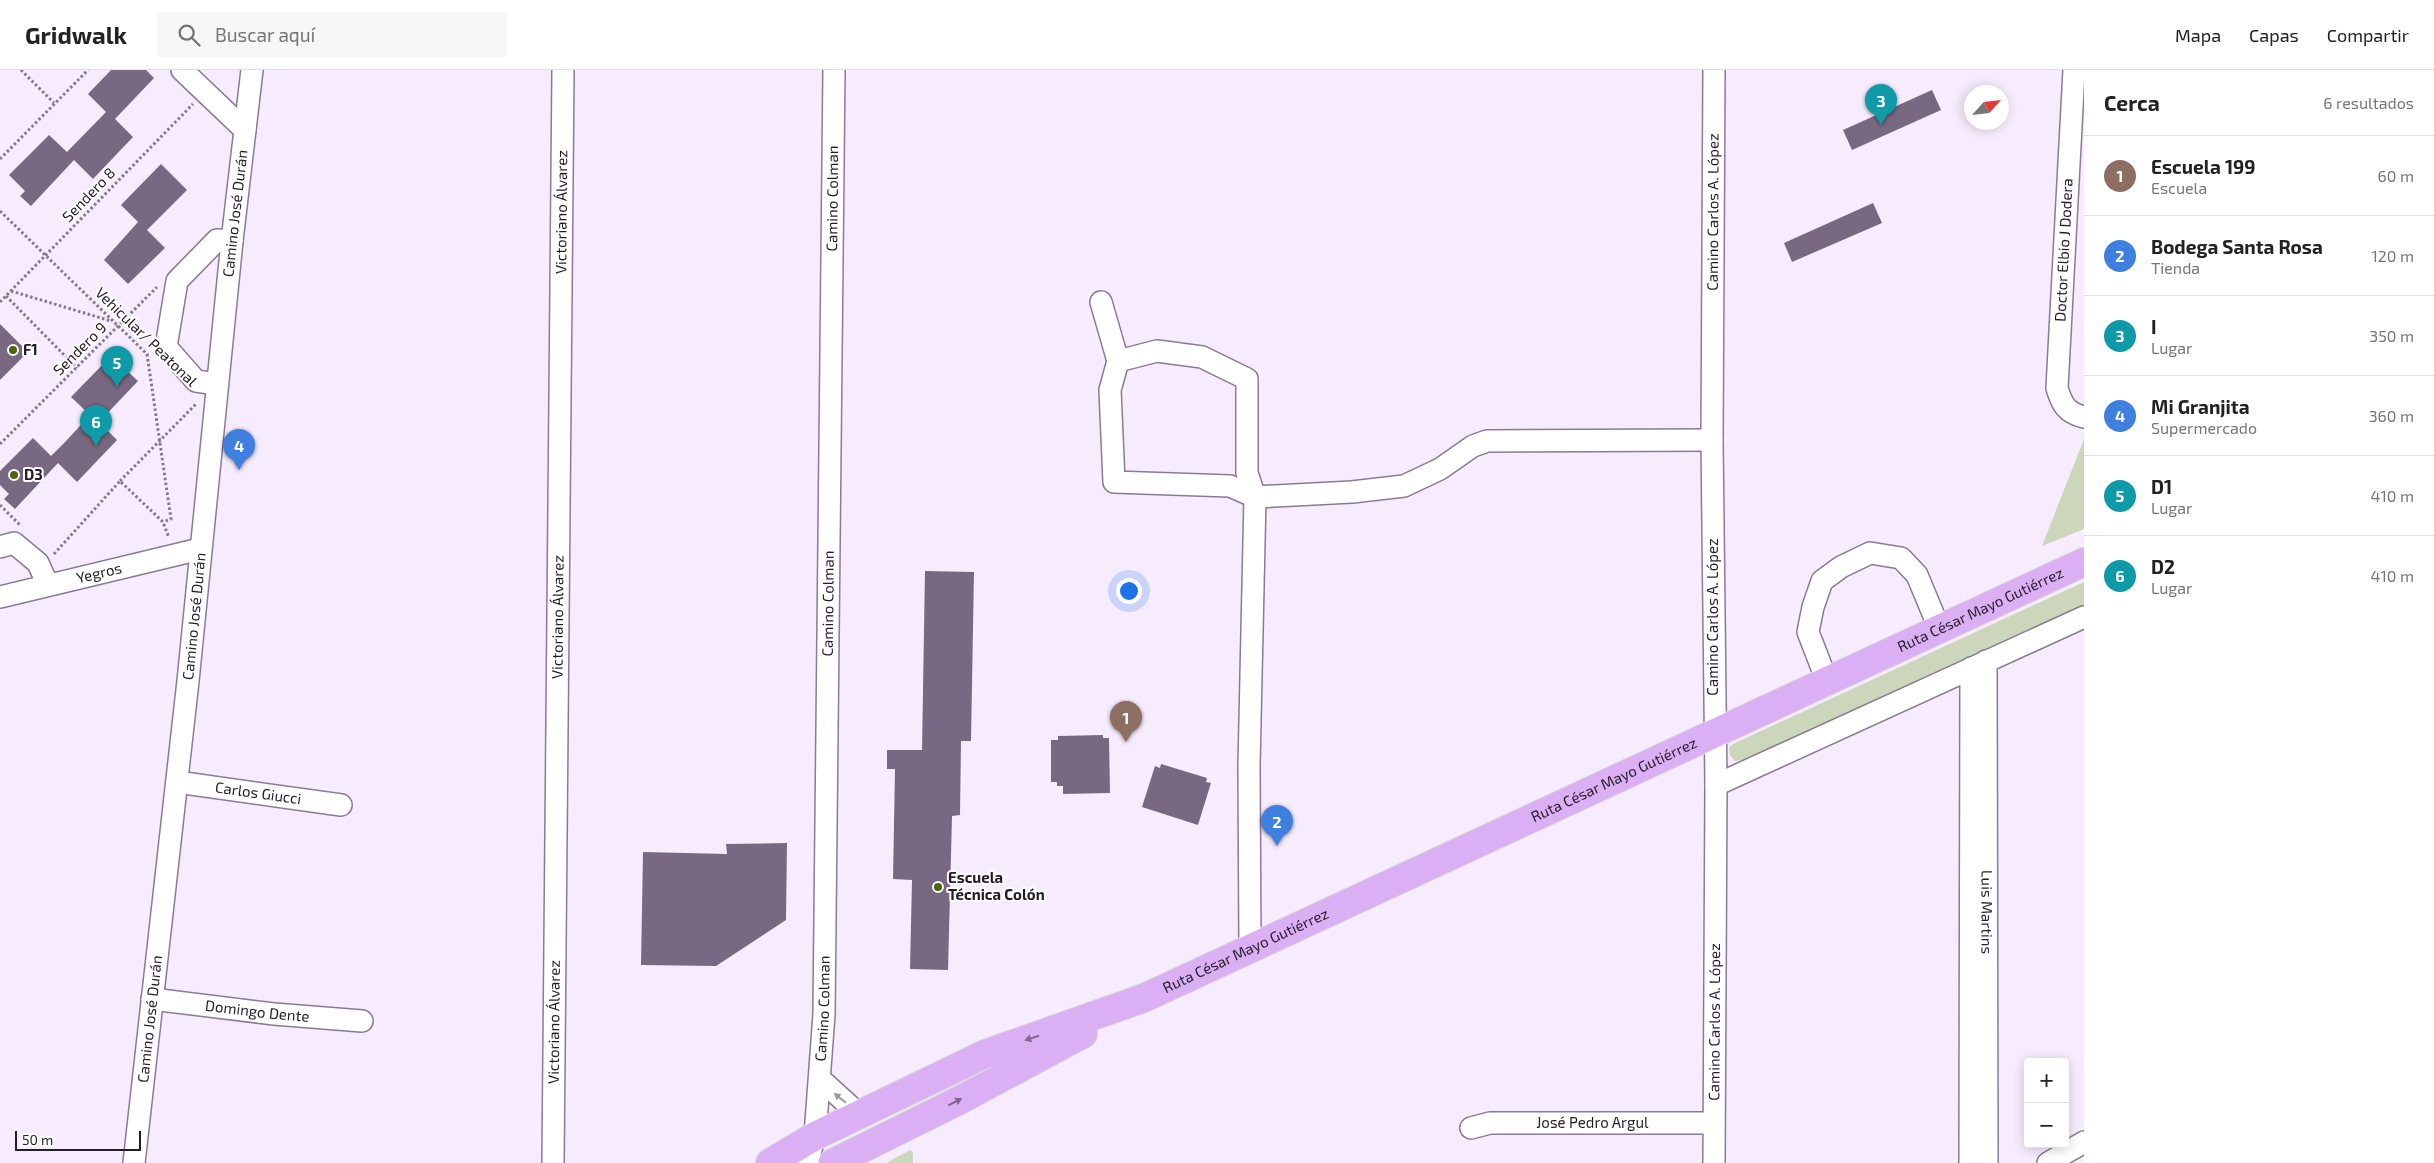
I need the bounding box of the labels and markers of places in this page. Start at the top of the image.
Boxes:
pin: 3 [1865,84,1897,125]
place label: F1 [23,340,38,358]
marker: F1 [7,344,19,356]
pin: 5 [101,346,133,387]
pin: 6 [80,405,112,446]
pin: 4 [223,429,255,470]
place label: D3 [24,465,43,483]
marker: D3 [8,469,20,481]
pin: 1 [1110,701,1142,742]
pin: 2 [1261,805,1293,846]
place label: Escuela Técnica Colón [948,868,1045,903]
marker: Escuela Técnica Colón [932,881,944,893]

